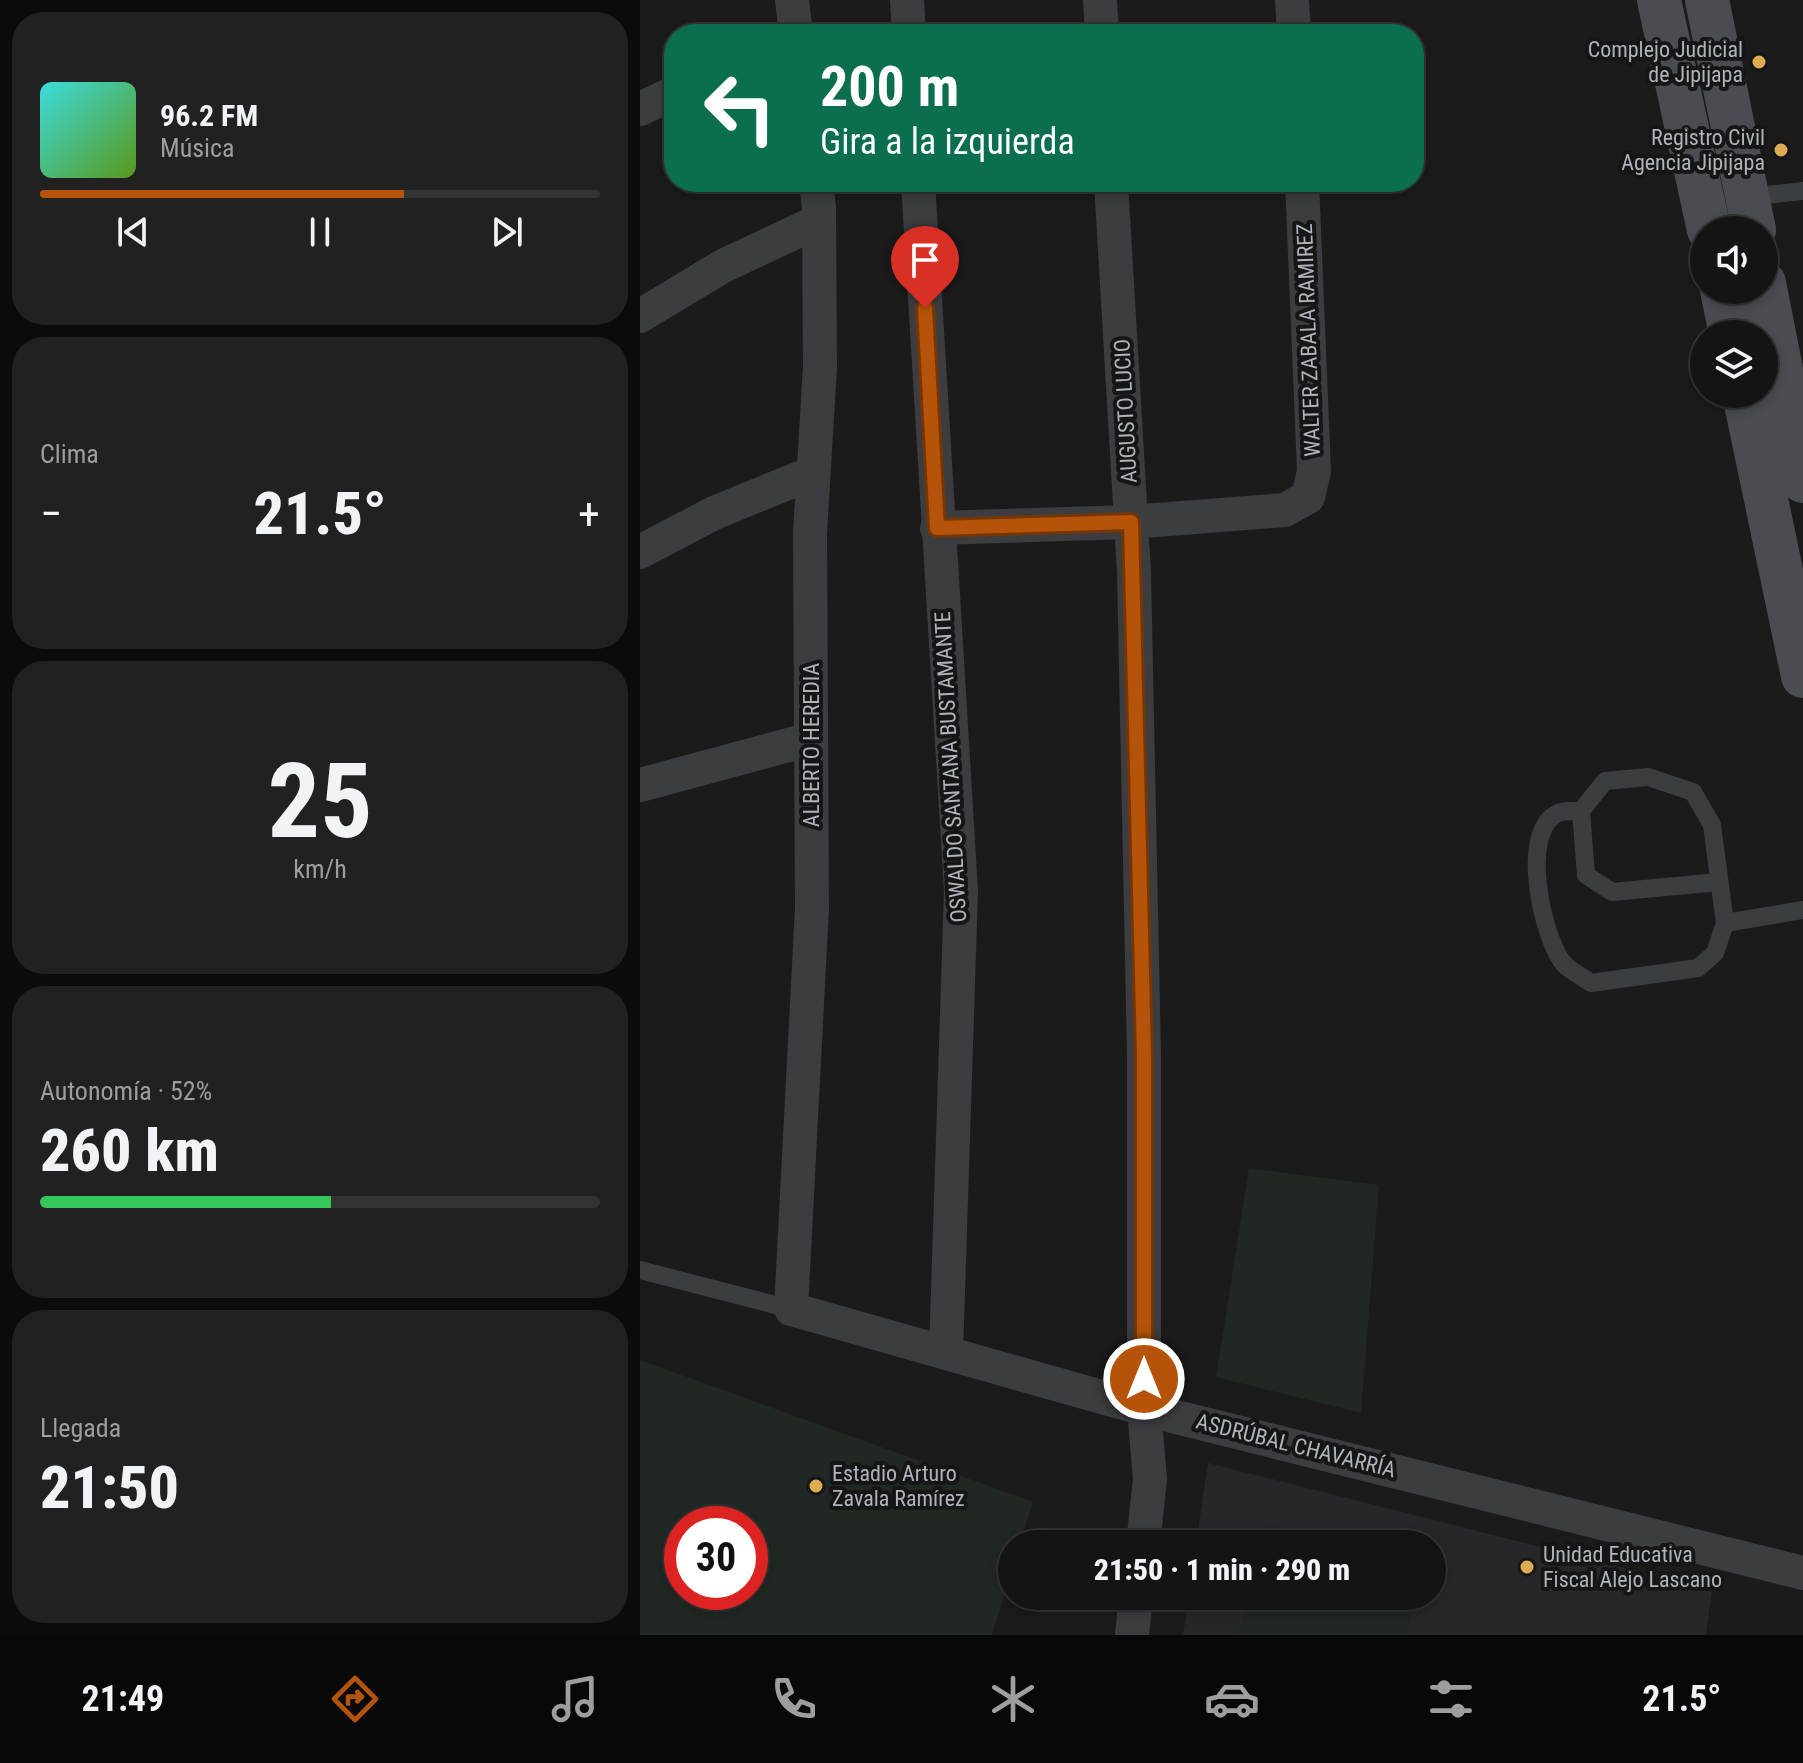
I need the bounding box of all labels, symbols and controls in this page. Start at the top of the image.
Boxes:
place label: Complejo Judicial de Jipijapa [1588,37,1743,87]
marker: Complejo Judicial de Jipijapa [1750,53,1768,71]
text: 200 m [820,54,959,120]
icon: left [688,56,792,160]
text: 96.2 FM [160,98,258,133]
text: Gira a la izquierda [820,121,1075,163]
place label: Registro Civil Agencia Jipijapa [1621,125,1765,175]
text: Música [160,133,235,163]
marker: Registro Civil Agencia Jipijapa [1772,141,1790,159]
icon: previous [111,210,155,254]
icon: pause [298,210,342,254]
icon: next [485,210,529,254]
map controls [1690,216,1778,408]
button: sound [1690,216,1778,304]
street label: WALTER ZABALA RAMIREZ [1292,223,1325,457]
pin [891,226,959,308]
icon: arrive [903,238,947,282]
button: layers [1690,320,1778,408]
street label: AUGUSTO LUCIO [1109,338,1142,484]
text: Clima [40,439,99,469]
text: 21.5° [254,478,387,549]
text: − [40,488,62,540]
text: + [578,488,600,540]
street label: OSWALDO SANTANA BUSTAMANTE [930,611,971,923]
street label: ALBERTO HEREDIA [799,662,824,827]
text: 25 [267,741,373,862]
text: km/h [293,854,347,884]
text: Autonomía · 52% [40,1076,212,1106]
text: 260 km [40,1115,219,1186]
position arrow [1102,1337,1186,1421]
street label: ASDRÚBAL CHAVARRÍA [1193,1408,1399,1482]
text: Llegada [40,1413,121,1443]
text: 21:50 [40,1452,179,1523]
place label: Estadio Arturo Zavala Ramírez [832,1461,965,1511]
marker: Estadio Arturo Zavala Ramírez [807,1477,825,1495]
speed limit sign: 30 [664,1506,768,1610]
place label: Unidad Educativa Fiscal Alejo Lascano [1543,1542,1722,1592]
text: 21:50 · 1 min · 290 m [1094,1552,1350,1587]
marker: Unidad Educativa Fiscal Alejo Lascano [1518,1558,1536,1576]
icon: directions [327,1671,383,1727]
icon: music [547,1671,603,1727]
icon: phone [766,1671,822,1727]
icon: climate [985,1671,1041,1727]
icon: car [1204,1671,1260,1727]
icon: filters [1423,1671,1479,1727]
text: 21:49 [82,1678,164,1720]
text: 21.5° [1642,1678,1721,1720]

